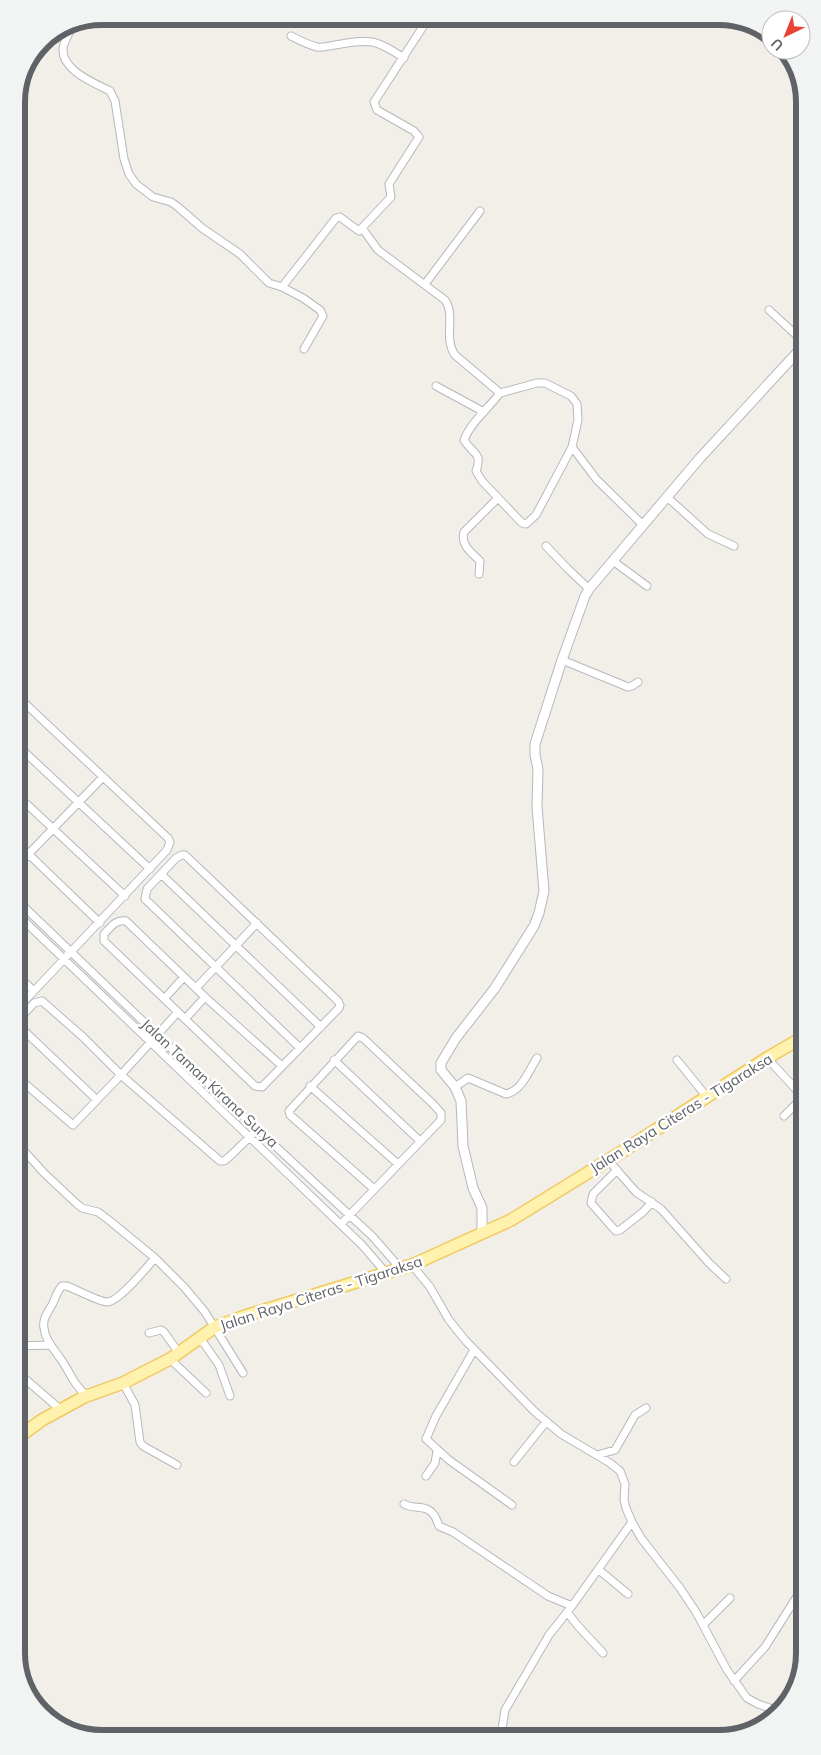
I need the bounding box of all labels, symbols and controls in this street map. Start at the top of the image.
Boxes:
north arrow [761,10,811,60]
text: U [767,34,787,55]
street label: Jalan Taman Kirana Surya [137,1014,283,1152]
street label: Jalan Raya Citeras - Tigaraksa [586,1049,776,1177]
street label: Jalan Raya Citeras - Tigaraksa [217,1251,425,1335]

